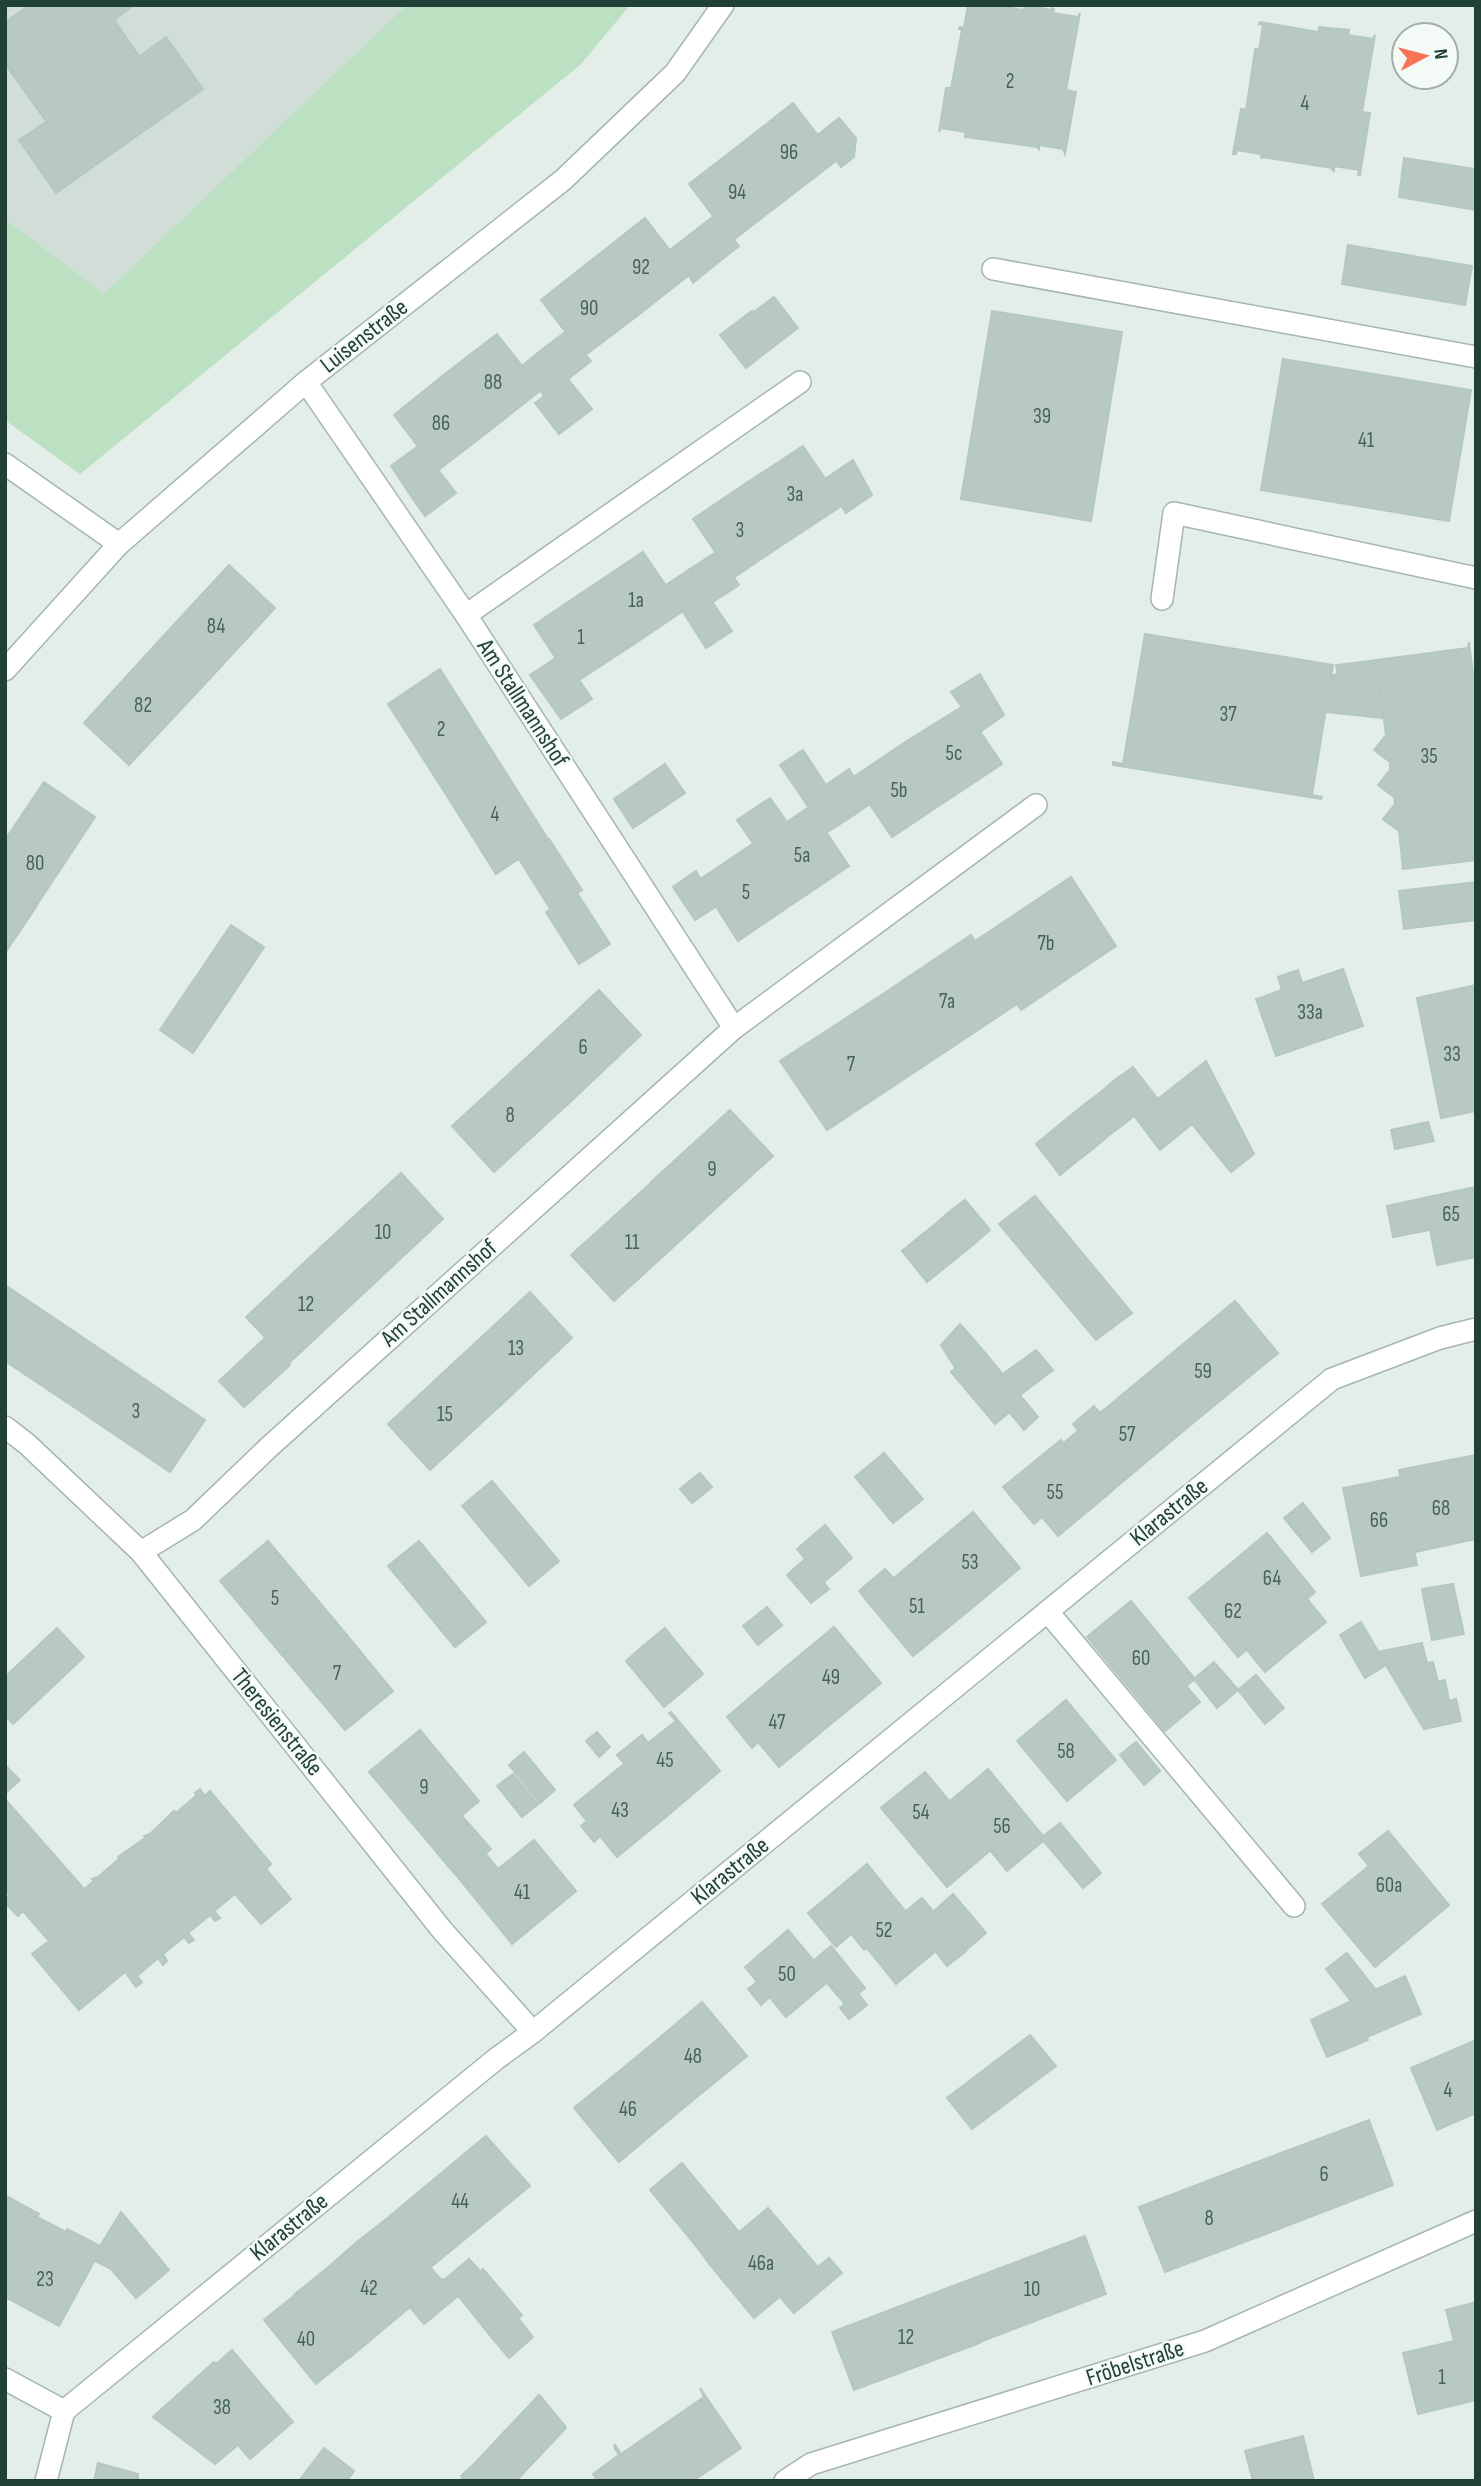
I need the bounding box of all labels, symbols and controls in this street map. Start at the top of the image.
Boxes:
north arrow [1390,21,1460,91]
text: N [1428,48,1452,61]
house number: 2 [1006,69,1014,94]
house number: 4 [1301,91,1310,116]
house number: 96 [780,140,798,165]
house number: 94 [728,180,746,205]
house number: 92 [632,255,650,280]
street label: Luisenstraße [314,293,414,379]
house number: 90 [580,296,598,321]
house number: 88 [484,370,502,395]
house number: 39 [1033,404,1051,429]
house number: 86 [432,411,450,436]
house number: 41 [1358,428,1375,453]
house number: 3a [787,482,803,507]
house number: 3 [736,518,744,543]
house number: 1a [628,588,644,613]
house number: 84 [207,614,225,639]
house number: 1 [577,625,585,650]
street label: Am Stallmannshof [470,633,576,773]
house number: 82 [134,693,152,718]
house number: 37 [1219,702,1237,727]
house number: 2 [437,717,445,742]
house number: 5c [946,741,962,766]
house number: 35 [1420,744,1438,769]
house number: 5b [890,778,908,803]
house number: 4 [491,802,500,827]
house number: 5a [794,843,810,868]
house number: 80 [26,851,44,876]
house number: 5 [742,880,750,905]
house number: 7b [1037,931,1055,956]
house number: 7a [939,989,955,1014]
house number: 33a [1297,1000,1323,1025]
house number: 6 [578,1035,588,1060]
house number: 33 [1443,1042,1461,1067]
house number: 7 [847,1052,856,1077]
house number: 8 [505,1103,515,1128]
house number: 9 [707,1157,717,1182]
house number: 65 [1442,1202,1460,1227]
house number: 10 [375,1220,391,1245]
house number: 11 [625,1230,640,1255]
street label: Am Stallmannshof [374,1233,504,1353]
house number: 12 [298,1292,314,1317]
house number: 13 [508,1336,524,1361]
house number: 59 [1194,1359,1212,1384]
house number: 3 [132,1399,140,1424]
house number: 15 [437,1402,453,1427]
house number: 57 [1119,1422,1136,1447]
street label: Klarastraße [1124,1472,1214,1552]
house number: 55 [1047,1480,1063,1505]
house number: 68 [1432,1496,1450,1521]
house number: 66 [1370,1508,1388,1533]
house number: 53 [961,1550,979,1575]
house number: 64 [1263,1566,1281,1591]
house number: 5 [271,1586,279,1611]
house number: 51 [909,1594,926,1619]
house number: 62 [1224,1599,1242,1624]
house number: 60 [1132,1646,1150,1671]
house number: 7 [333,1661,342,1686]
street label: Theresienstraße [225,1662,329,1782]
house number: 49 [822,1665,840,1690]
house number: 47 [768,1710,786,1735]
house number: 58 [1057,1739,1075,1764]
house number: 45 [656,1748,674,1773]
house number: 9 [419,1775,429,1800]
house number: 43 [611,1798,629,1823]
house number: 54 [912,1800,930,1825]
house number: 56 [993,1814,1011,1839]
street label: Klarastraße [685,1831,775,1911]
house number: 60a [1376,1873,1402,1898]
house number: 41 [514,1880,531,1905]
house number: 52 [875,1918,893,1943]
house number: 50 [778,1962,796,1987]
house number: 48 [684,2044,702,2069]
house number: 4 [1444,2078,1453,2103]
house number: 46 [619,2097,637,2122]
house number: 6 [1319,2162,1329,2187]
street label: Klarastraße [244,2187,334,2267]
house number: 44 [451,2189,469,2214]
house number: 8 [1204,2206,1214,2231]
house number: 46a [748,2251,774,2276]
house number: 23 [36,2267,54,2292]
house number: 42 [360,2276,378,2301]
house number: 10 [1024,2277,1040,2302]
house number: 12 [898,2325,914,2350]
house number: 40 [297,2327,315,2352]
street label: Fröbelstraße [1082,2334,1188,2392]
house number: 1 [1438,2365,1446,2390]
house number: 38 [213,2395,231,2420]

